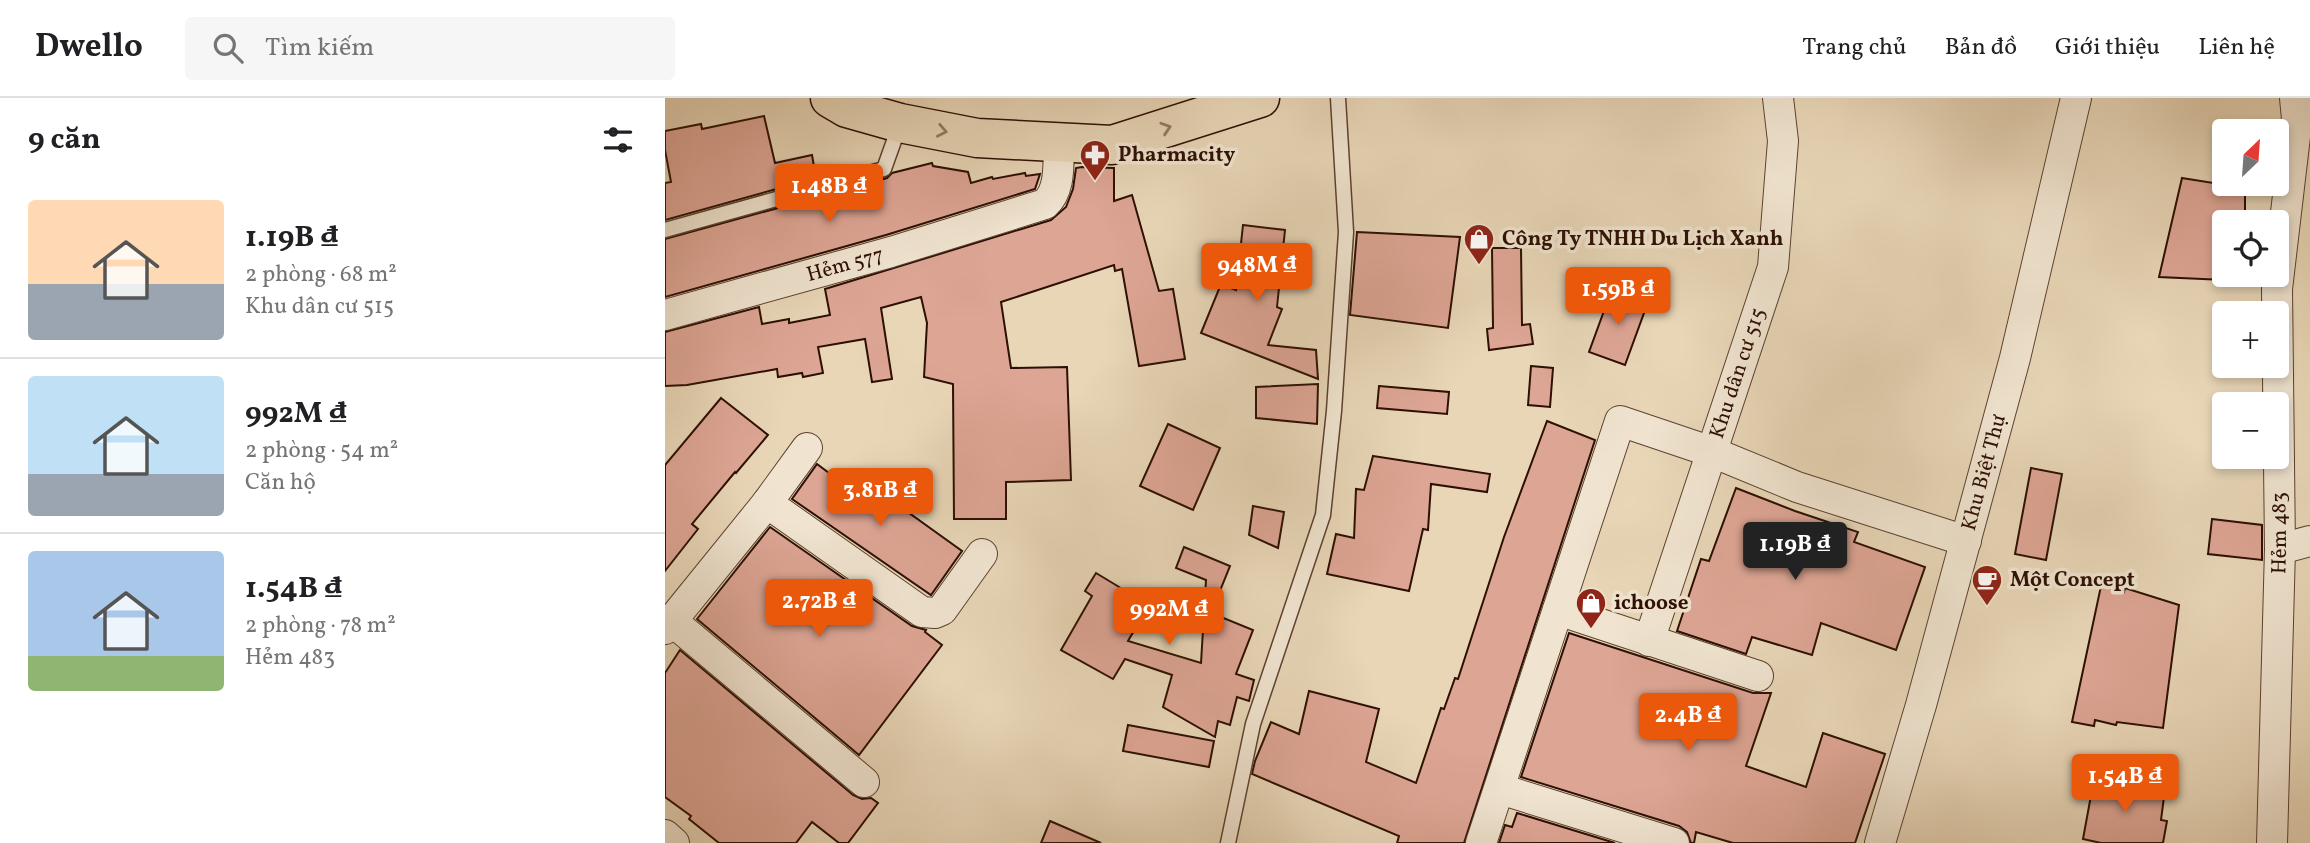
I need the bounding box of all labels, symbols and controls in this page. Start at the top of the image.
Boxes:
search box [185,17,675,80]
text: Dwello [35,25,143,71]
icon: search [209,29,247,67]
text: Tìm kiếm [265,30,374,66]
text: Trang chủ [1802,31,1907,65]
text: Bản đồ [1945,31,2017,65]
text: Giới thiệu [2055,31,2160,65]
text: Liên hệ [2198,31,2275,65]
text: 9 căn [28,119,101,161]
north arrow [2212,119,2289,196]
map controls [2212,119,2289,469]
icon: filters [599,121,637,159]
one-way arrow [1159,122,1171,136]
one-way arrow [936,123,948,138]
pharmacy icon: Pharmacity [1078,138,1112,182]
place label: Pharmacity [1118,141,1235,170]
pin: 1.48B ₫ [764,164,894,224]
text: 1.48B ₫ [791,171,867,203]
button: locate [2212,210,2289,287]
text: 1.19B ₫ [245,217,339,259]
shop icon: Công Ty TNHH Du Lịch Xanh [1462,222,1496,266]
place label: Công Ty TNHH Du Lịch Xanh [1502,225,1784,254]
icon: home [84,228,168,312]
street label: Hẻm 577 [803,240,887,289]
pin: 948M ₫ [1200,244,1314,303]
text: 948M ₫ [1217,250,1297,282]
text: 2 phòng · 68 m² [245,259,397,291]
pin: 1.59B ₫ [1553,268,1683,327]
text: 1.59B ₫ [1581,274,1655,306]
text: Khu dân cư 515 [245,291,394,323]
button: + [2212,301,2289,378]
street label: Khu dân cư 515 [1703,304,1773,443]
button: − [2212,392,2289,469]
text: 992M ₫ [245,393,347,435]
icon: home [84,404,168,488]
street label: Khu Biệt Thự [1954,411,2014,534]
text: 2 phòng · 54 m² [245,435,398,467]
text: Căn hộ [245,467,316,499]
pin: 3.81B ₫ [815,468,945,528]
text: 3.81B ₫ [843,475,917,507]
street label: Hẻm 483 [2265,492,2295,575]
pin: 1.19B ₫ [1730,522,1860,582]
text: 1.19B ₫ [1759,529,1831,561]
cafe icon: Một Concept [1970,563,2004,607]
place label: Một Concept [2010,566,2135,595]
text: 1.54B ₫ [245,568,342,610]
icon: home [84,579,168,663]
pin: 2.72B ₫ [754,580,884,639]
text: 2.72B ₫ [782,586,856,618]
shop icon: ichoose [1574,586,1608,630]
pin: 992M ₫ [1112,588,1226,647]
place label: ichoose [1614,589,1688,618]
text: 992M ₫ [1130,594,1208,626]
text: 2 phòng · 78 m² [245,610,396,642]
text: Hẻm 483 [245,642,335,674]
pin: 2.4B ₫ [1631,694,1745,753]
text: 2.4B ₫ [1655,700,1721,732]
pin: 1.54B ₫ [2060,754,2190,814]
text: 1.54B ₫ [2088,761,2162,793]

